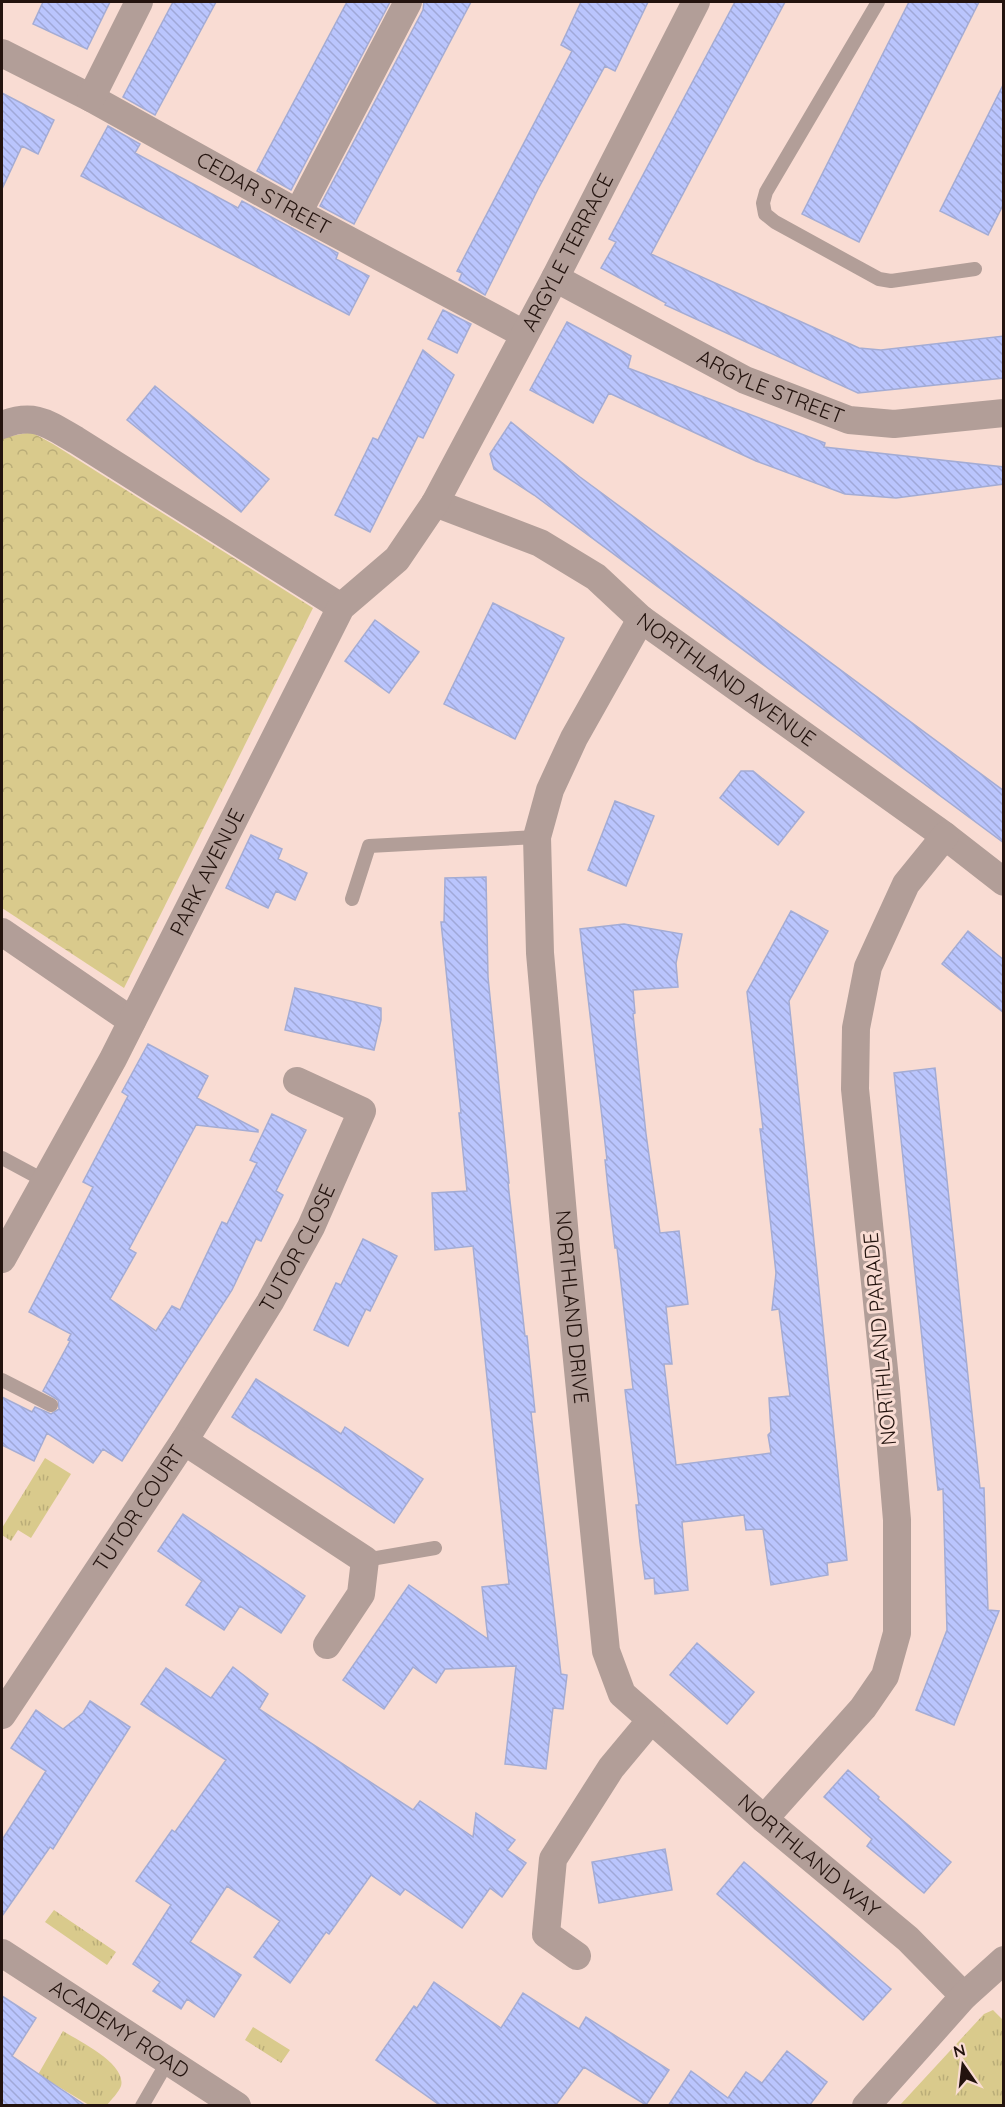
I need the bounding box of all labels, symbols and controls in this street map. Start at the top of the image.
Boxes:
street label: CEDAR STREET [192,145,336,240]
street label: ARGYLE TERRACE [515,169,618,335]
street label: ARGYLE STREET [693,343,848,429]
street label: NORTHLAND AVENUE [632,606,821,752]
street label: PARK AVENUE [163,804,249,940]
street label: TUTOR CLOSE [253,1180,340,1317]
street label: NORTHLAND DRIVE [551,1209,595,1405]
street label: NORTHLAND PARADE [857,1231,901,1447]
street label: TUTOR COURT [87,1439,190,1576]
street label: NORTHLAND WAY [733,1788,886,1923]
street label: ACADEMY ROAD [45,1974,195,2083]
north arrow [933,2035,993,2095]
text: N [951,2039,967,2062]

